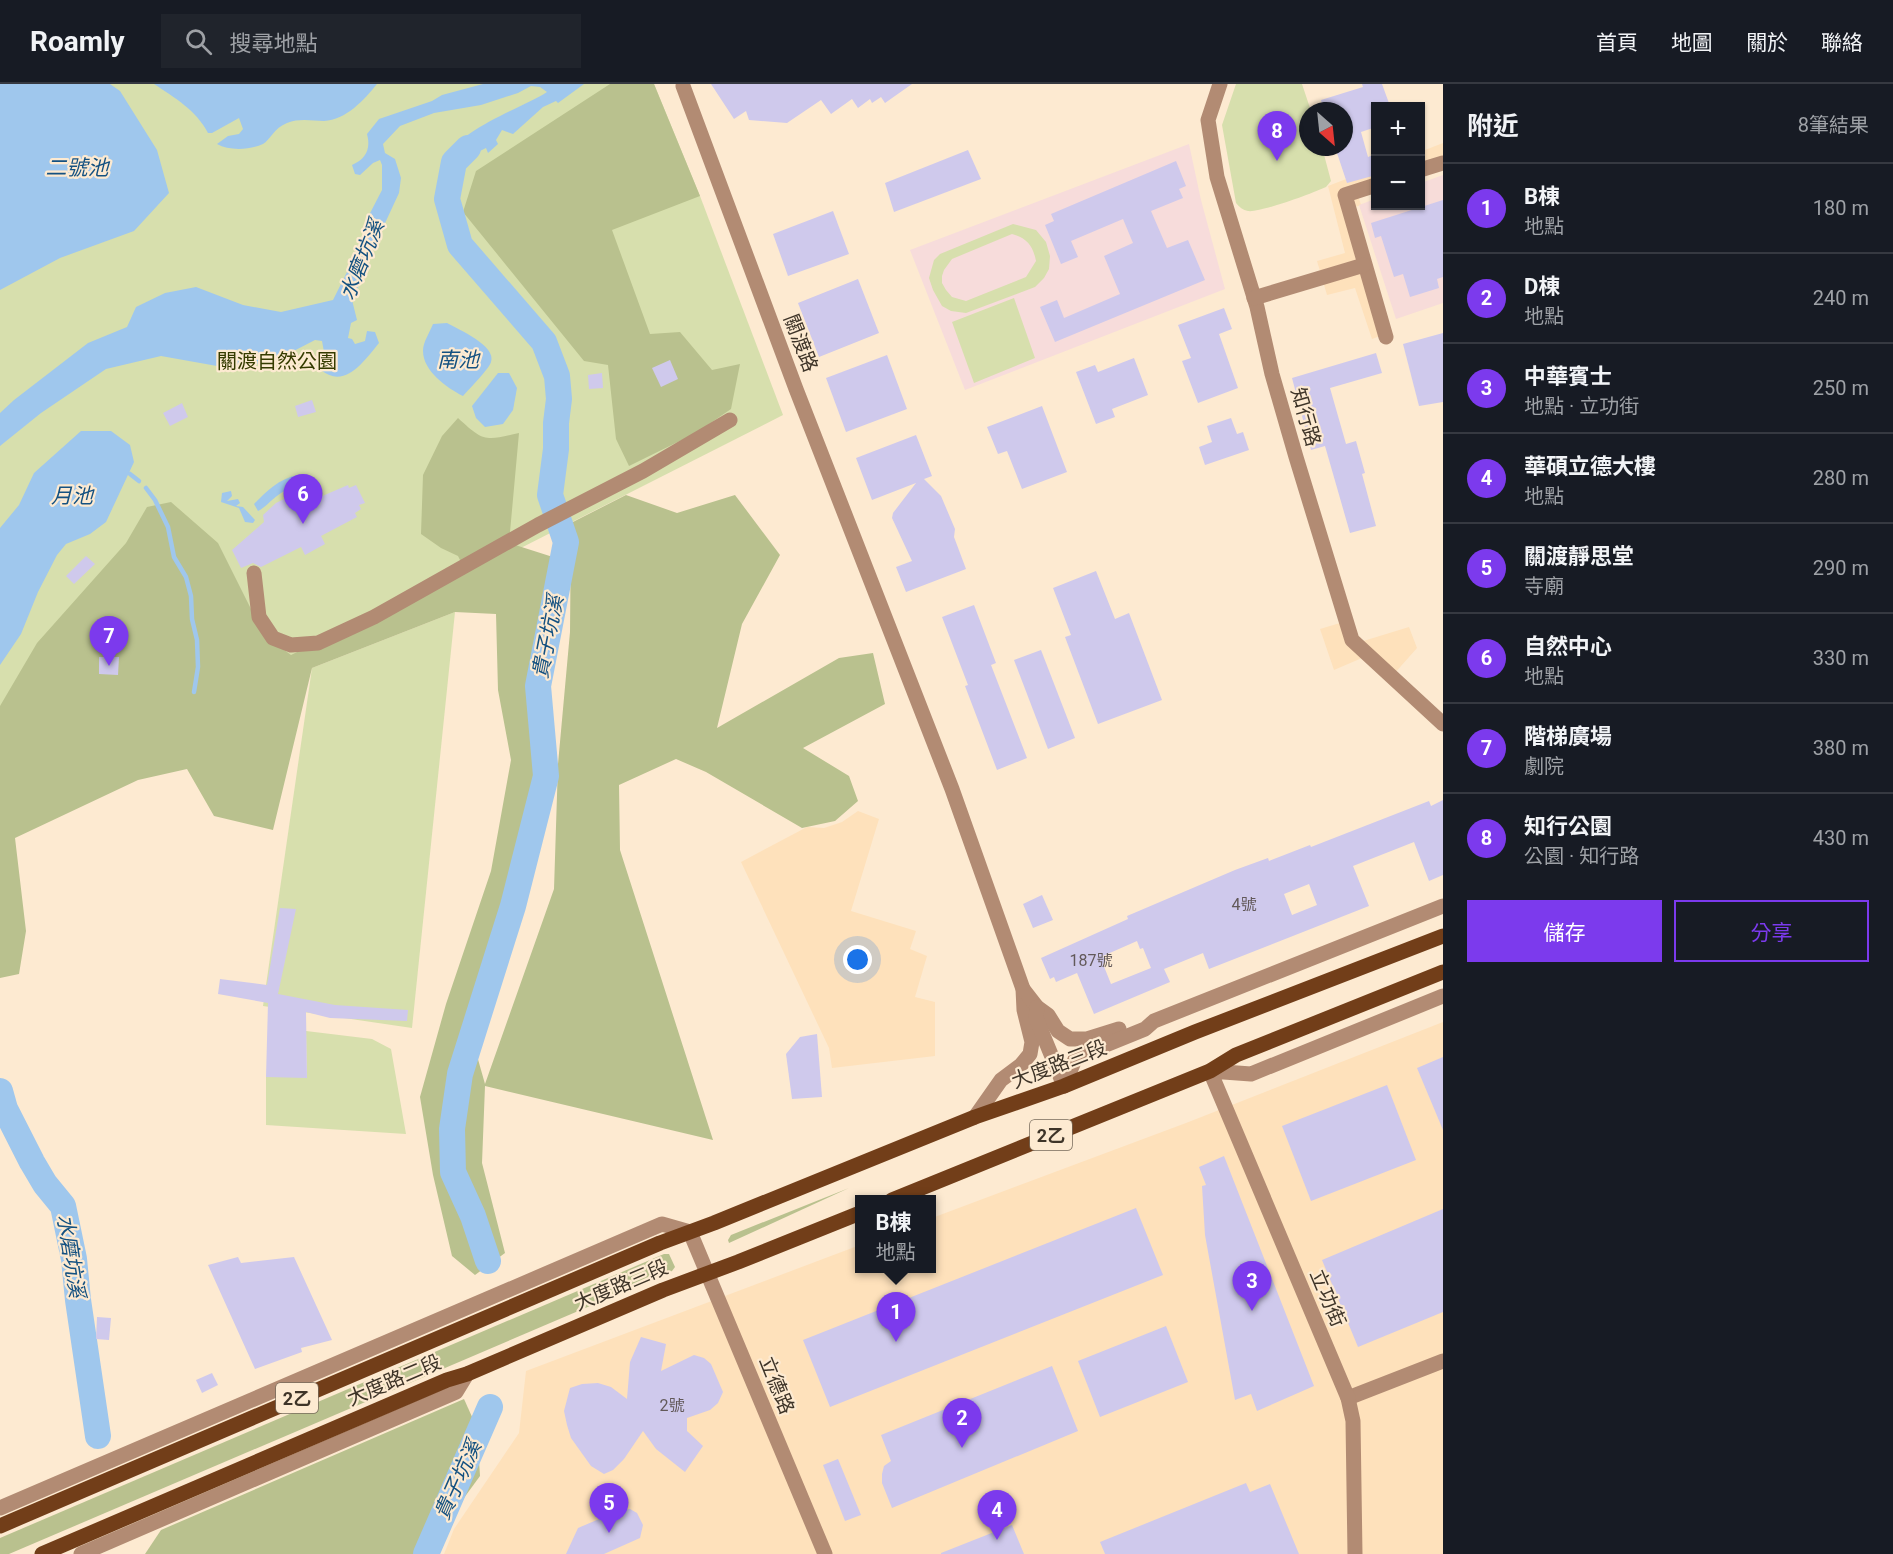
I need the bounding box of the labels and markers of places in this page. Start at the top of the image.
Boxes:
pin: 8 [1258,112,1296,161]
pin: 6 [284,474,322,524]
pin: 7 [90,616,128,666]
pin: 3 [1232,1262,1272,1311]
pin: 1 [876,1292,916,1342]
pin: 2 [942,1398,982,1448]
pin: 5 [590,1484,628,1533]
pin: 4 [978,1490,1016,1540]

